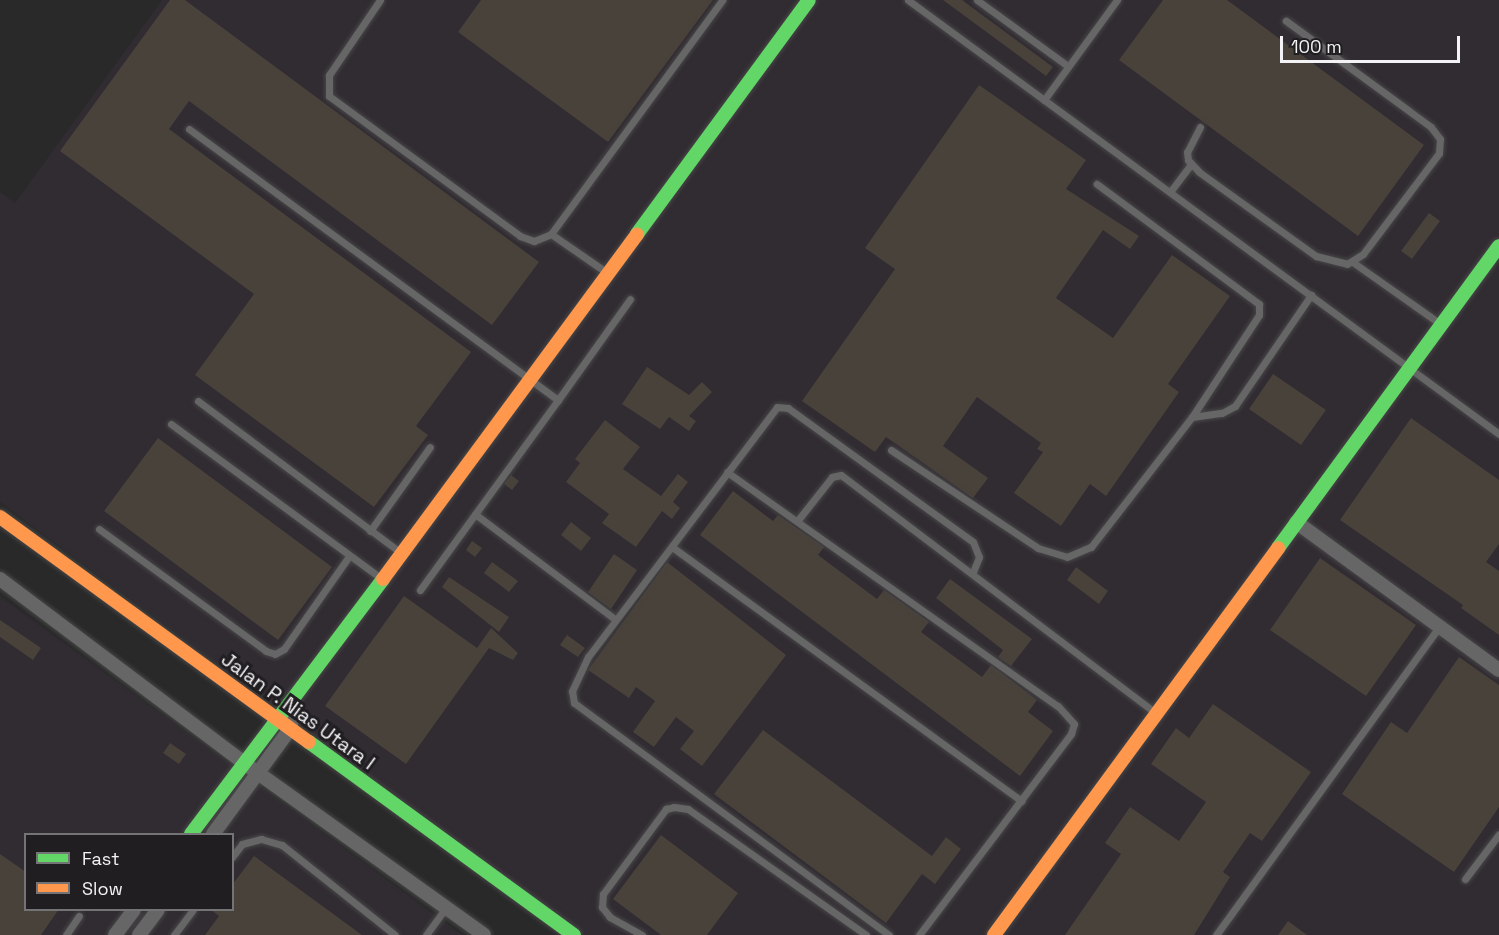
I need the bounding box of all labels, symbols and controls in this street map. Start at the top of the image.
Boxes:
scale bar [1283,24,1463,62]
text: 100 m [1291,35,1342,58]
street label: Jalan P. Nias Utara I [216,647,380,775]
legend [24,833,234,911]
text: Fast [82,847,119,870]
text: Slow [82,877,123,900]

